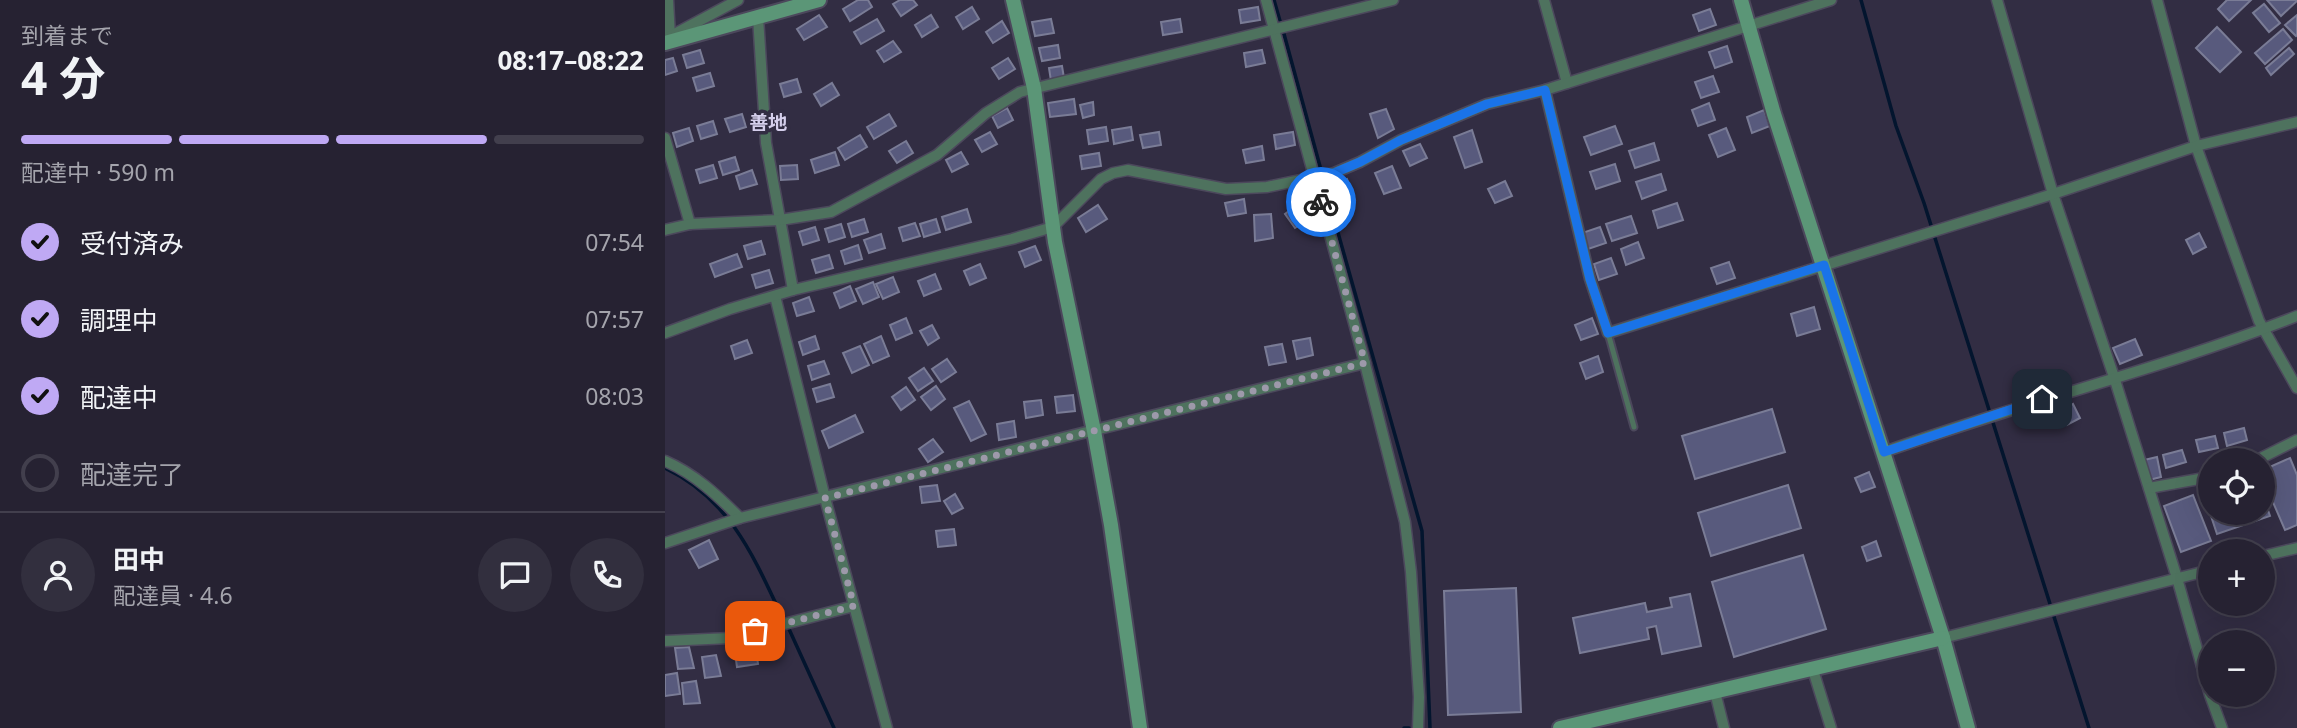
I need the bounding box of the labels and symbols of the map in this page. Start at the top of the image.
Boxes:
district label: 善地 [749,109,787,135]
courier [1286,167,1356,237]
pin [2012,369,2072,429]
pin [725,601,785,661]

